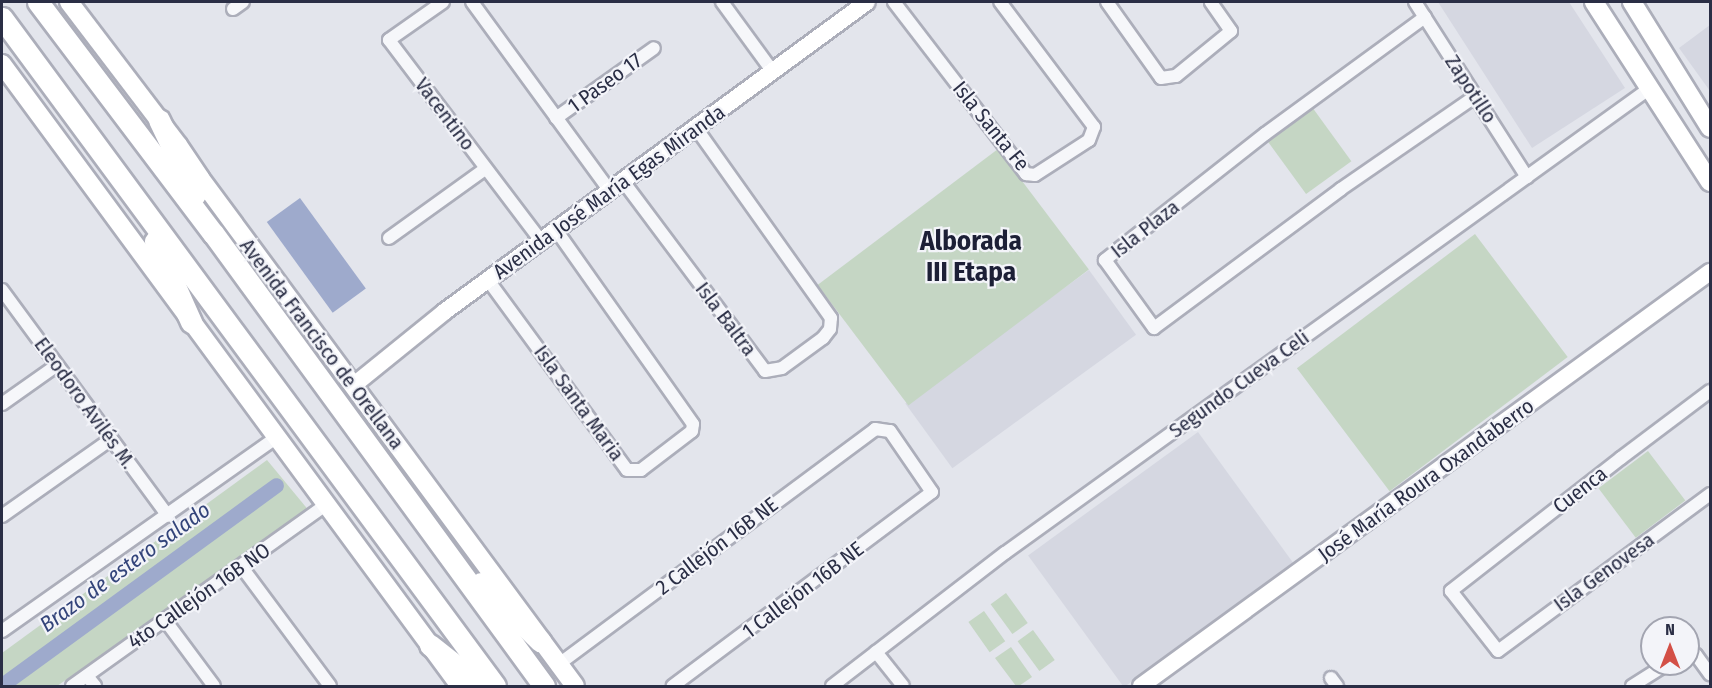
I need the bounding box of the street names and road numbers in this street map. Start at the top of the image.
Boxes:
street label: 1 Paseo 17 [563,48,647,118]
street label: Zapotillo [1440,50,1502,128]
street label: Vacentino [410,73,480,155]
street label: Isla Santa Fe [947,76,1035,176]
street label: Avenida José María Egas Miranda [488,99,730,285]
street label: Isla Plaza [1106,194,1184,264]
street label: Avenida Francisco de Orellana [235,234,409,454]
street label: Isla Baltra [690,277,762,361]
street label: Segundo Cueva Celi [1164,325,1314,443]
street label: Eleodoro Avilés M. [29,332,141,474]
street label: Isla Santa Maria [529,340,629,466]
street label: José María Roura Oxandaberro [1313,393,1539,567]
street label: Cuenca [1548,461,1612,519]
street label: 2 Callejón 16B NE [651,492,783,600]
street label: Isla Genovesa [1549,527,1659,617]
street label: 1 Callejón 16B NE [738,536,868,644]
street label: 4to Callejón 16B NO [123,538,275,654]

